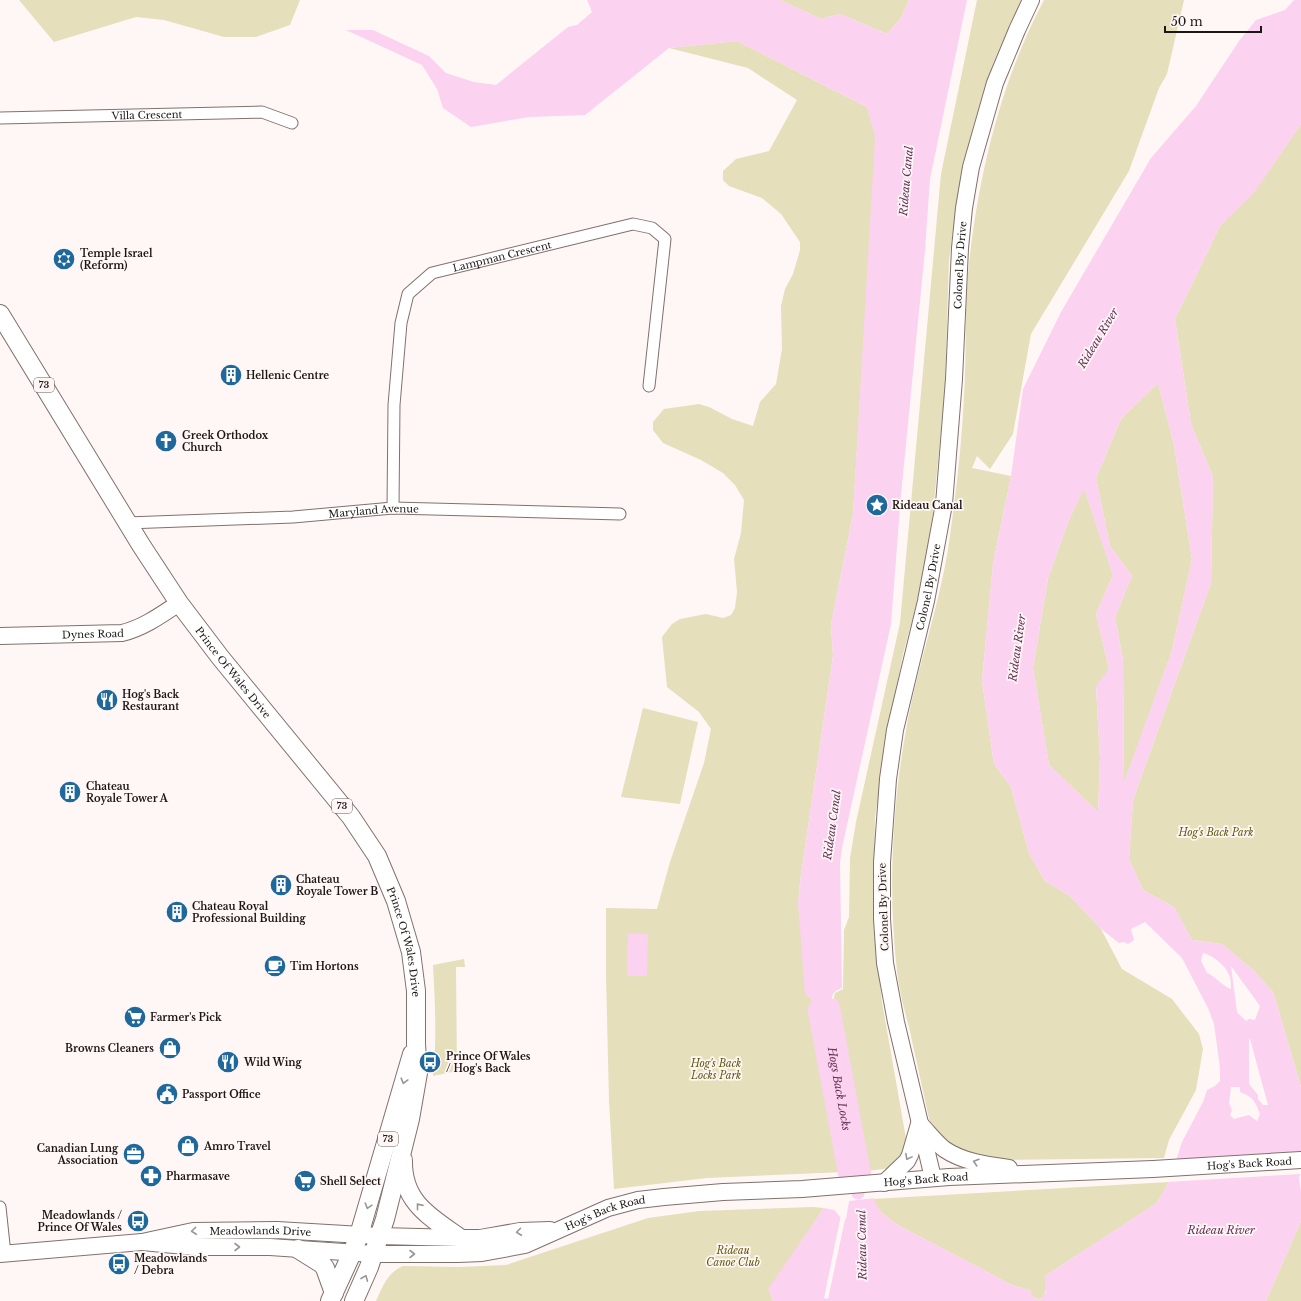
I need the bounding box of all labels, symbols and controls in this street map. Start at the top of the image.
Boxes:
scale bar [1165,8,1261,34]
text: 50 m [1171,14,1203,29]
street label: Villa Crescent [110,108,183,122]
water label: Rideau Canal [896,145,916,218]
street label: Colonel By Drive [951,220,970,309]
street label: Lampman Crescent [451,238,553,275]
synagogue icon: Temple Israel (Reform) [51,246,77,272]
place label: Temple Israel (Reform) [80,247,153,272]
water label: Rideau River [1074,305,1122,371]
building icon: Hellenic Centre [218,362,244,388]
place label: Hellenic Centre [246,369,329,382]
road number: 73 [34,378,54,392]
church icon: Greek Orthodox Church [153,428,179,454]
place label: Greek Orthodox Church [182,429,269,454]
place icon: Rideau Canal [864,492,890,518]
place label: Rideau Canal [892,499,963,512]
street label: Maryland Avenue [328,502,419,521]
street label: Colonel By Drive [913,542,944,632]
water label: Rideau River [1005,613,1029,683]
street label: Prince Of Wales Drive [192,624,274,721]
street label: Dynes Road [62,627,124,641]
restaurant icon: Hog's Back Restaurant [94,687,120,713]
place label: Hog's Back Restaurant [122,688,180,713]
building icon: Chateau Royale Tower A [57,779,83,805]
place label: Chateau Royale Tower A [86,780,169,805]
water label: Rideau Canal [820,789,844,862]
road number: 73 [332,799,352,813]
park label: Hog's Back Park [1178,826,1254,839]
street label: Colonel By Drive [875,862,892,951]
building icon: Chateau Royale Tower B [268,872,294,898]
place label: Chateau Royale Tower B [296,873,378,898]
street label: Prince Of Wales Drive [384,885,422,997]
building icon: Chateau Royal Professional Building [164,899,190,925]
place label: Chateau Royal Professional Building [192,900,307,925]
cafe icon: Tim Hortons [262,953,288,979]
place label: Tim Hortons [290,960,359,973]
supermarket icon: Farmer's Pick [122,1004,148,1030]
place label: Farmer's Pick [150,1011,222,1024]
shop icon: Browns Cleaners [157,1035,183,1061]
place label: Browns Cleaners [65,1042,154,1055]
water label: Hogs Back Locks [825,1045,854,1132]
restaurant icon: Wild Wing [215,1049,241,1075]
bus stop icon: Prince Of Wales / Hog's Back [417,1049,443,1075]
place label: Prince Of Wales / Hog's Back [446,1050,531,1075]
place label: Wild Wing [243,1056,303,1069]
park label: Hog's Back Locks Park [690,1057,741,1082]
one-way arrow [400,1078,408,1084]
public building icon: Passport Office [154,1081,180,1107]
place label: Passport Office [182,1088,261,1101]
road number: 73 [378,1132,398,1146]
shop icon: Amro Travel [175,1133,201,1159]
place label: Amro Travel [203,1140,271,1153]
office icon: Canadian Lung Association [121,1141,147,1167]
place label: Canadian Lung Association [37,1142,119,1167]
one-way arrow [905,1153,913,1160]
street label: Hog's Back Road [1207,1155,1293,1173]
one-way arrow [972,1158,979,1167]
pharmacy icon: Pharmasave [138,1163,164,1189]
supermarket icon: Shell Select [292,1168,318,1194]
place label: Pharmasave [166,1170,230,1183]
street label: Hog's Back Road [883,1170,969,1189]
place label: Shell Select [320,1175,381,1188]
street label: Hog's Back Road [563,1193,646,1233]
one-way arrow [364,1202,373,1209]
one-way arrow [416,1204,423,1211]
bus stop icon: Meadowlands / Prince Of Wales [125,1208,151,1234]
place label: Meadowlands / Prince Of Wales [38,1209,122,1234]
water label: Rideau Canal [854,1209,870,1281]
water label: Rideau River [1186,1223,1256,1237]
street label: Meadowlands Drive [209,1224,312,1239]
one-way arrow [191,1227,197,1236]
one-way arrow [515,1227,522,1236]
one-way arrow [234,1243,240,1251]
park label: Rideau Canoe Club [706,1244,760,1269]
one-way arrow [409,1250,415,1258]
bus stop icon: Meadowlands / Debra [106,1251,132,1277]
place label: Meadowlands / Debra [134,1252,207,1277]
one-way arrow [360,1274,368,1281]

